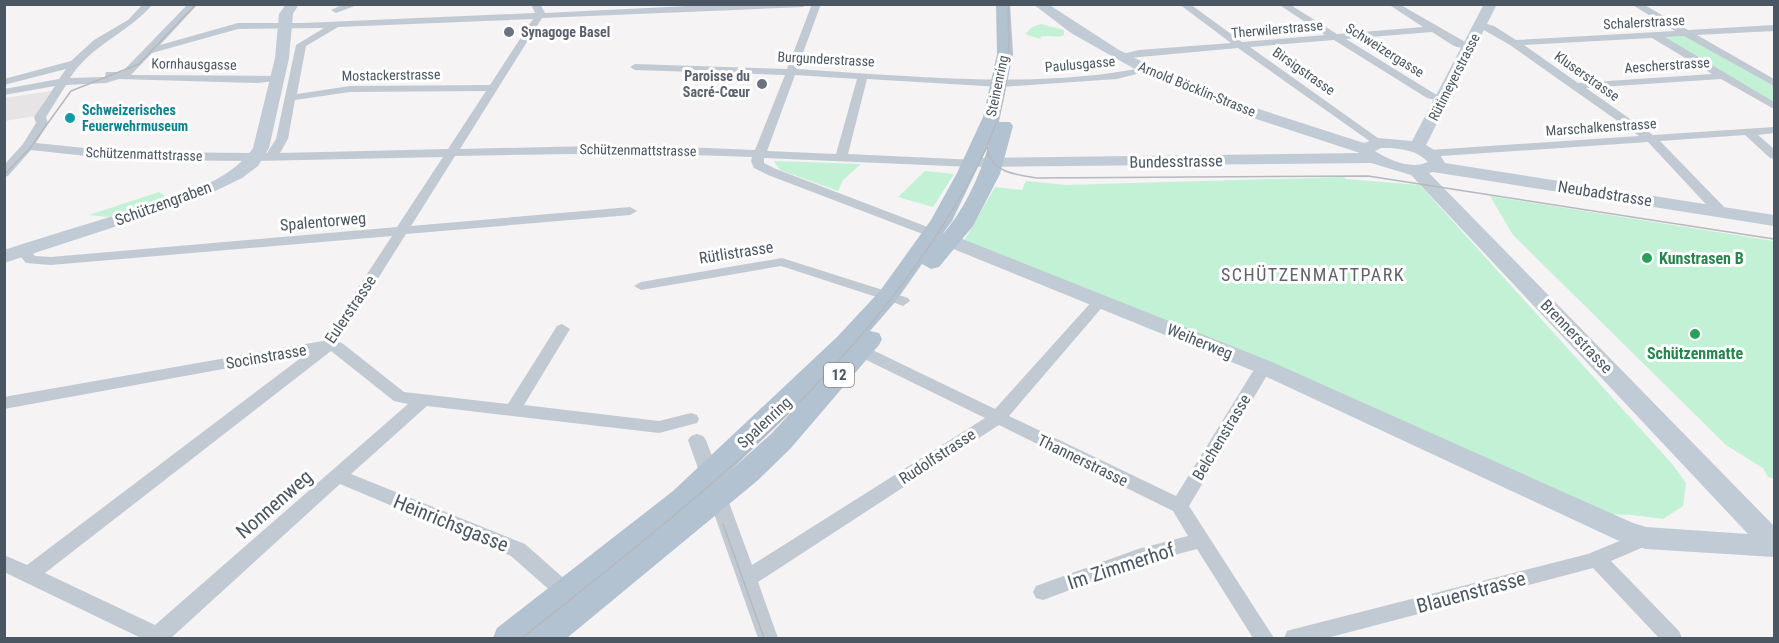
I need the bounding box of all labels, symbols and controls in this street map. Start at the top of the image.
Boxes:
street label: Schalerstrasse [1603,12,1686,32]
street label: Therwilerstrasse [1231,17,1324,41]
street label: Schweizergasse [1343,20,1427,81]
place label: Synagoge Basel [521,24,610,40]
marker: Synagoge Basel [502,25,516,39]
street label: Rütimeyerstrasse [1425,30,1483,123]
street label: Birsigstrasse [1270,44,1339,99]
street label: Burgunderstrasse [777,48,875,70]
street label: Kluserstrasse [1552,48,1623,104]
street label: Paulusgasse [1044,53,1116,75]
street label: Steinenring [983,54,1011,118]
street label: Aescherstrasse [1624,54,1711,76]
street label: Kornhausgasse [151,55,237,73]
street label: Arnold Böcklin-Strasse [1136,58,1258,120]
street label: Mostackerstrasse [341,66,441,84]
place label: Paroisse du Sacré-Cœur [683,68,750,100]
marker: Paroisse du Sacré-Cœur [755,77,769,91]
place label: Schweizerisches Feuerwehrmuseum [82,102,188,134]
marker: Schweizerisches Feuerwehrmuseum [63,111,77,125]
street label: Marschalkenstrasse [1545,115,1657,139]
street label: Schützenmattstrasse [579,141,697,159]
street label: Schützenmattstrasse [85,144,203,164]
street label: Bundesstrasse [1129,151,1223,172]
street label: Schützengraben [112,177,214,230]
street label: Neubadstrasse [1557,177,1653,210]
street label: Spalentorweg [279,208,367,235]
street label: Rütlistrasse [698,237,774,268]
place label: Kunstrasen B [1659,249,1744,268]
marker: Kunstrasen B [1640,251,1654,265]
district label: SCHÜTZENMATTPARK [1221,264,1405,285]
street label: Eulerstrasse [321,272,380,347]
street label: Brennerstrasse [1537,296,1617,377]
street label: Weiherweg [1164,320,1235,363]
marker: Schützenmatte [1688,327,1702,341]
street label: Socinstrasse [224,340,308,373]
place label: Schützenmatte [1647,344,1743,363]
road number: 12 [824,363,854,387]
street label: Belchenstrasse [1188,391,1254,484]
street label: Spalenring [733,393,795,452]
street label: Rudolfstrasse [895,425,979,488]
street label: Thannerstrasse [1035,430,1131,490]
street label: Nonnenweg [231,464,317,544]
street label: Heinrichsgasse [390,489,512,557]
street label: Im Zimmerhof [1064,537,1178,595]
street label: Blauenstrasse [1414,566,1528,618]

